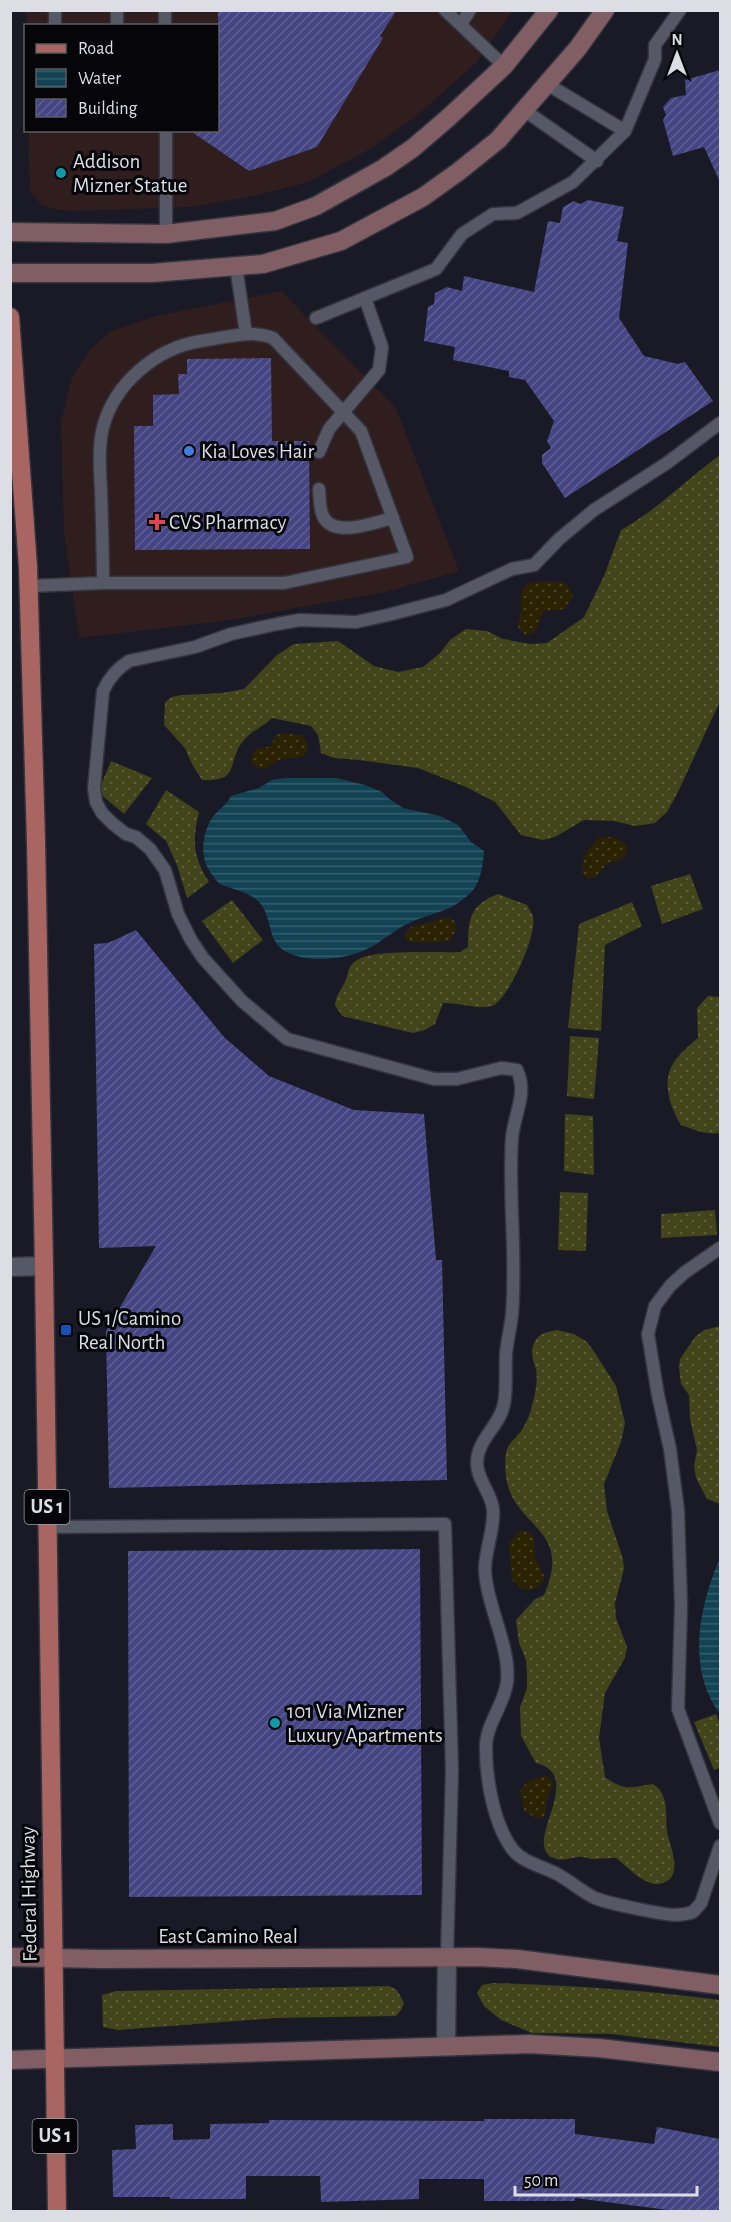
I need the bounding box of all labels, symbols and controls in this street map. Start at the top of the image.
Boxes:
legend [24,24,219,132]
north arrow [647,24,707,84]
text: N [671,32,683,48]
text: Road [78,40,114,58]
text: Water [78,70,121,88]
text: Building [78,100,138,118]
place label: Addison Mizner Statue [73,151,187,196]
marker: Addison Mizner Statue [54,166,68,180]
place label: Kia Loves Hair [201,441,314,462]
marker: Kia Loves Hair [182,444,196,458]
place label: CVS Pharmacy [169,512,287,533]
marker: CVS Pharmacy [150,515,164,529]
place label: US 1/Camino Real North [78,1308,181,1353]
marker: US 1/Camino Real North [59,1323,73,1337]
road number: US 1 [24,1490,70,1524]
place label: 101 Via Mizner Luxury Apartments [287,1701,443,1746]
marker: 101 Via Mizner Luxury Apartments [268,1716,282,1730]
street label: Federal Highway [17,1826,41,1962]
street label: East Camino Real [158,1926,298,1947]
road number: US 1 [32,2119,78,2153]
scale bar [515,2159,696,2197]
text: 50 m [524,2172,558,2190]

